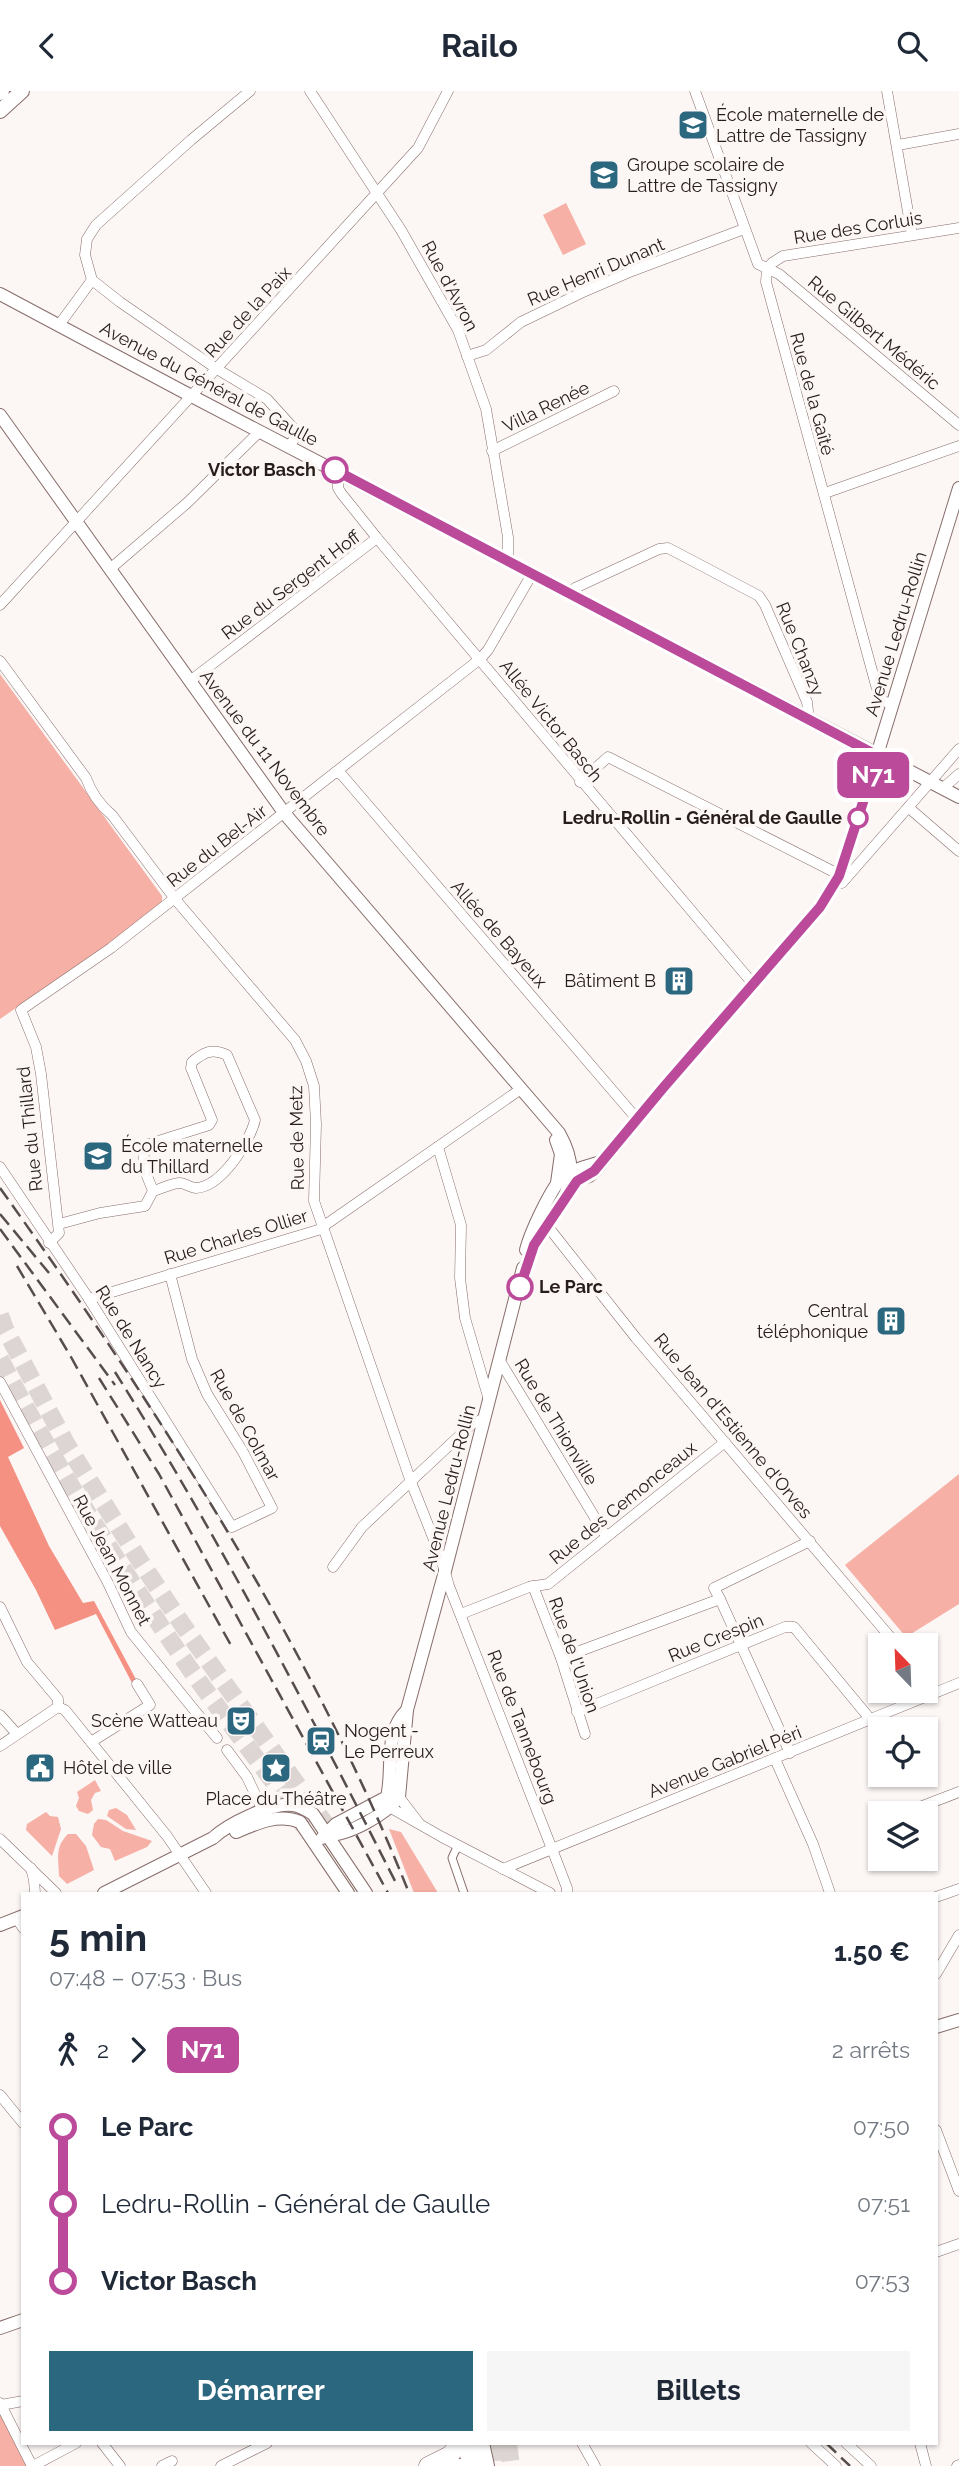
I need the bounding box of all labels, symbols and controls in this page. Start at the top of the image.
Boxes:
icon: back [28,27,66,65]
text: Railo [441,27,518,64]
icon: search [893,27,931,65]
place label: École maternelle de Lattre de Tassigny [716,103,884,146]
school or university icon: École maternelle de Lattre de Tassigny [676,108,710,142]
place label: Groupe scolaire de Lattre de Tassigny [627,154,785,196]
school or university icon: Groupe scolaire de Lattre de Tassigny [587,158,621,192]
street label: Rue des Corluis [792,207,924,248]
street label: Rue Henri Dunant [524,233,667,310]
street label: Rue d'Avron [418,237,483,335]
street label: Rue de la Paix [200,262,295,362]
street label: Rue Gilbert Médéric [804,271,945,394]
street label: Avenue du Général de Gaulle [97,317,322,450]
street label: Rue de la Gaîté [786,330,839,458]
street label: Villa Renée [499,376,593,437]
marker: Victor Basch [322,457,348,483]
place label: Victor Basch [208,459,316,480]
street label: Rue du Sergent Hoff [217,525,365,644]
street label: Avenue Ledru-Rollin [861,549,931,719]
street label: Rue Chanzy [772,599,829,699]
street label: Allée Victor Basch [496,655,607,786]
street label: Avenue du 11 Novembre [196,666,335,840]
line badge: N71 [833,752,913,798]
text: N71 [851,760,895,789]
street label: Rue du Bel-Air [163,800,271,891]
place label: Ledru-Rollin - Général de Gaulle [562,807,842,828]
marker: Ledru-Rollin - Général de Gaulle [848,808,868,828]
street label: Allée de Bayeux [447,876,552,992]
building icon: Bâtiment B [662,964,696,998]
place label: Bâtiment B [564,970,656,991]
street label: Rue du Thillard [12,1065,47,1193]
street label: Rue de Metz [285,1085,308,1191]
place label: École maternelle du Thillard [121,1134,263,1177]
school or university icon: École maternelle du Thillard [81,1139,115,1173]
street label: Rue Charles Ollier [161,1204,311,1268]
marker: Le Parc [507,1274,533,1300]
place label: Le Parc [539,1276,603,1297]
street label: Rue de Nancy [91,1281,172,1392]
place label: Central téléphonique [757,1300,868,1342]
building icon: Central téléphonique [874,1304,908,1338]
street label: Rue Jean d'Estienne d'Orves [650,1329,817,1523]
street label: Rue de Thionville [510,1355,603,1489]
street label: Rue de Colmar [206,1365,285,1485]
street label: Avenue Ledru-Rollin [418,1402,479,1573]
street label: Rue des Cemonceaux [545,1437,700,1568]
street label: Rue Jean Monnet [69,1491,156,1629]
street label: Rue de l'Union [545,1594,604,1716]
street label: Rue Crespin [665,1609,766,1666]
north arrow [868,1633,938,1703]
map controls [868,1633,938,1871]
street label: Rue de Tannebourg [483,1647,562,1807]
theatre icon: Scène Watteau [224,1704,258,1738]
place label: Scène Watteau [91,1710,218,1731]
button: locate [868,1717,938,1787]
place label: Nogent - Le Perreux [344,1720,434,1762]
street label: Avenue Gabriel Péri [645,1721,804,1802]
station icon: Nogent - Le Perreux [304,1724,338,1758]
public building icon: Hôtel de ville [23,1751,57,1785]
place icon: Place du Théâtre [259,1751,293,1785]
place label: Hôtel de ville [63,1757,172,1778]
place label: Place du Théâtre [205,1788,347,1809]
button: layers [868,1801,938,1871]
text: 5 min [49,1915,147,1960]
text: 1.50 € [834,1937,910,1967]
text: 07:48 – 07:53 · Bus [49,1964,242,1991]
icon: walk [49,2031,87,2069]
icon: forward [119,2031,157,2069]
text: N71 [181,2035,225,2064]
text: 2 [97,2036,109,2063]
text: 2 arrêts [832,2036,910,2063]
text: Le Parc [101,2112,193,2142]
text: 07:50 [853,2113,910,2140]
text: Ledru-Rollin - Général de Gaulle [101,2189,490,2219]
text: 07:51 [857,2190,910,2217]
text: Victor Basch [101,2266,257,2296]
text: 07:53 [855,2267,910,2294]
button: Démarrer [49,2351,473,2431]
button: Billets [487,2351,910,2431]

